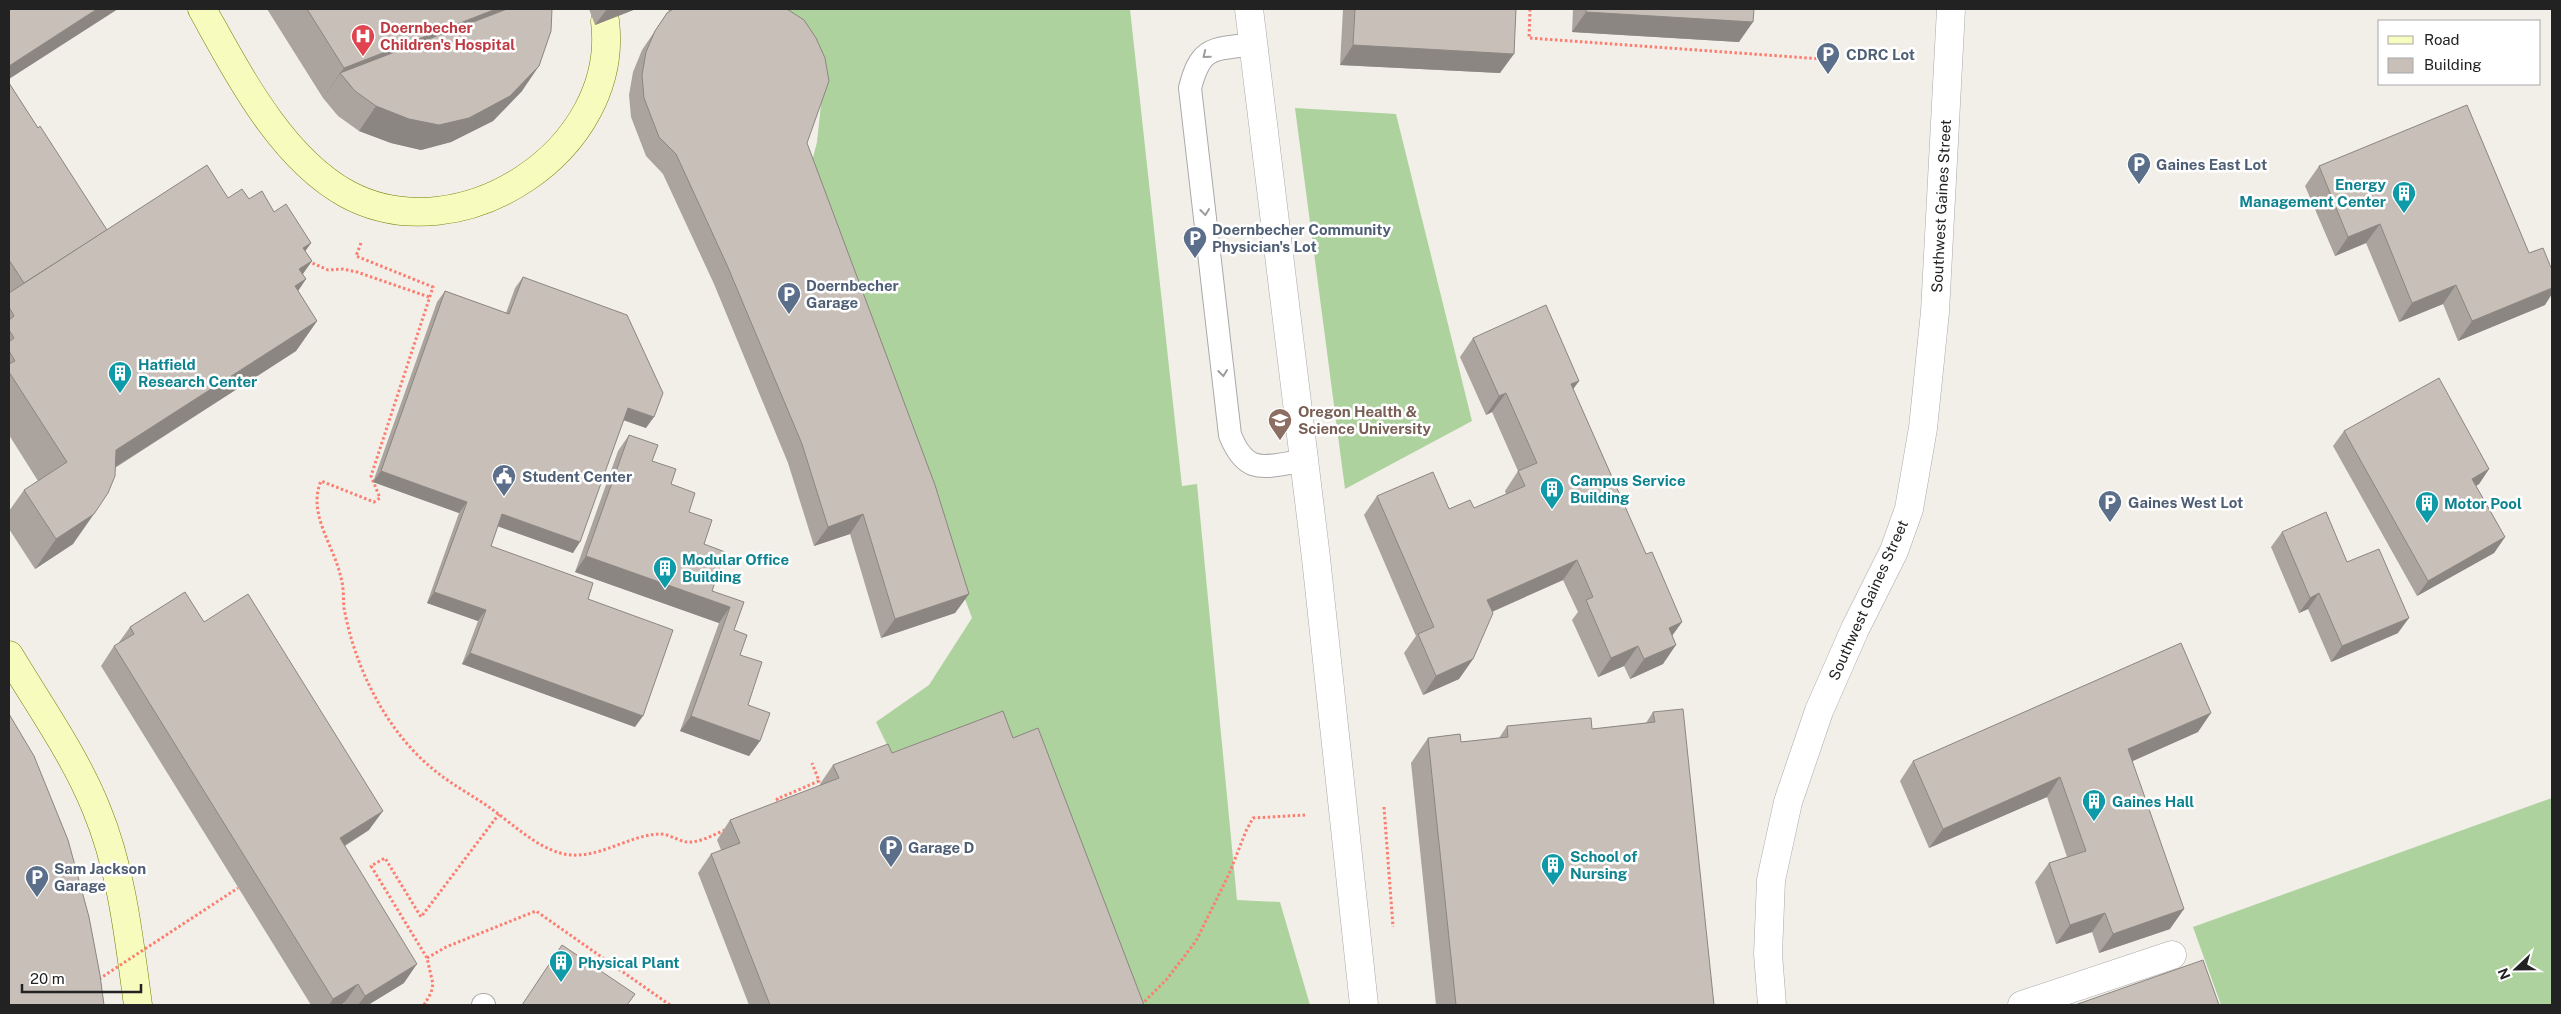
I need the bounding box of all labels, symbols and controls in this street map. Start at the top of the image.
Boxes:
place label: Doernbecher Children's Hospital [380,19,515,53]
legend [2378,20,2541,85]
hospital icon: Doernbecher Children's Hospital [350,23,376,57]
text: Road [2424,31,2460,48]
parking icon: CDRC Lot [1815,41,1841,75]
place label: CDRC Lot [1846,46,1915,63]
one-way arrow [1203,50,1212,59]
text: Building [2424,56,2482,73]
street label: Southwest Gaines Street [1928,119,1954,293]
parking icon: Gaines East Lot [2126,151,2152,185]
place label: Gaines East Lot [2156,156,2267,173]
place label: Energy Management Center [2239,176,2387,210]
building icon: Energy Management Center [2391,180,2417,214]
one-way arrow [1199,208,1210,216]
place label: Doernbecher Community Physician's Lot [1212,221,1392,255]
parking icon: Doernbecher Community Physician's Lot [1182,225,1208,259]
place label: Doernbecher Garage [806,277,899,311]
parking icon: Doernbecher Garage [776,281,802,315]
place label: Hatfield Research Center [138,356,257,390]
building icon: Hatfield Research Center [107,360,133,394]
one-way arrow [1217,369,1228,377]
place label: Oregon Health & Science University [1298,403,1431,437]
school or university icon: Oregon Health & Science University [1267,407,1293,441]
public building icon: Student Center [491,463,517,497]
place label: Student Center [522,468,632,485]
place label: Campus Service Building [1570,472,1686,506]
building icon: Campus Service Building [1539,476,1565,510]
parking icon: Gaines West Lot [2097,489,2123,523]
building icon: Motor Pool [2414,490,2440,524]
place label: Gaines West Lot [2128,494,2243,511]
place label: Motor Pool [2444,495,2522,512]
street label: Southwest Gaines Street [1825,517,1911,683]
place label: Modular Office Building [682,551,789,585]
building icon: Modular Office Building [652,555,678,589]
building icon: Gaines Hall [2081,788,2107,822]
place label: Gaines Hall [2112,793,2194,810]
parking icon: Garage D [878,834,904,868]
place label: Garage D [908,839,975,856]
place label: School of Nursing [1570,848,1637,882]
building icon: School of Nursing [1540,852,1566,886]
place label: Sam Jackson Garage [54,860,146,894]
parking icon: Sam Jackson Garage [24,864,50,898]
north arrow [2491,944,2541,994]
building icon: Physical Plant [548,949,574,983]
place label: Physical Plant [578,954,680,971]
scale bar [22,962,141,994]
text: N [2494,966,2513,982]
text: 20 m [30,970,65,987]

